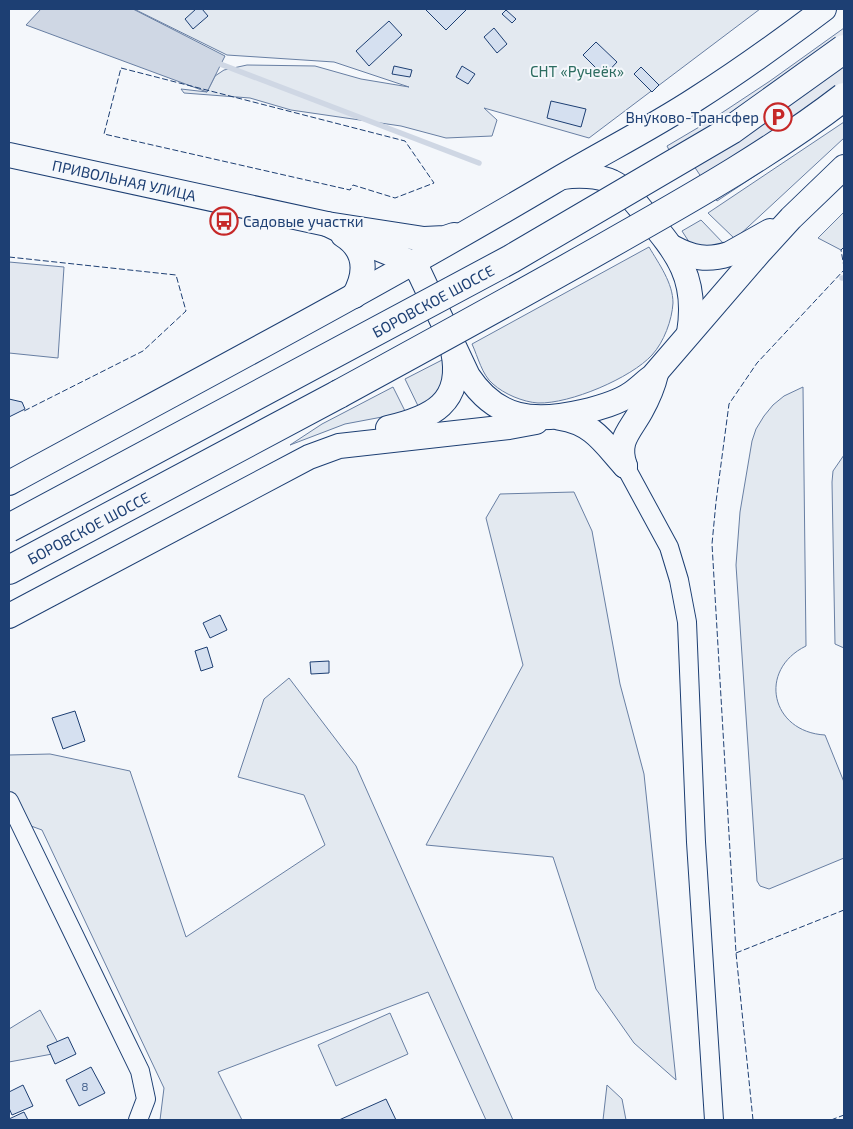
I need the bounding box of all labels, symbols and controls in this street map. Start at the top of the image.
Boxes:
park label: СНТ «Ручеёк» [530,62,624,81]
parking icon: Внуково-Трансфер [763,102,793,132]
place label: Внуково-Трансфер [625,108,759,127]
street label: ПРИВОЛЬНАЯ УЛИЦА [51,156,199,205]
bus stop icon: Садовые участки [209,206,239,236]
place label: Садовые участки [243,212,364,231]
street label: БОРОВСКОЕ ШОССЕ [369,261,497,341]
street label: БОРОВСКОЕ ШОССЕ [24,488,153,568]
house number: 8 [81,1079,89,1093]

